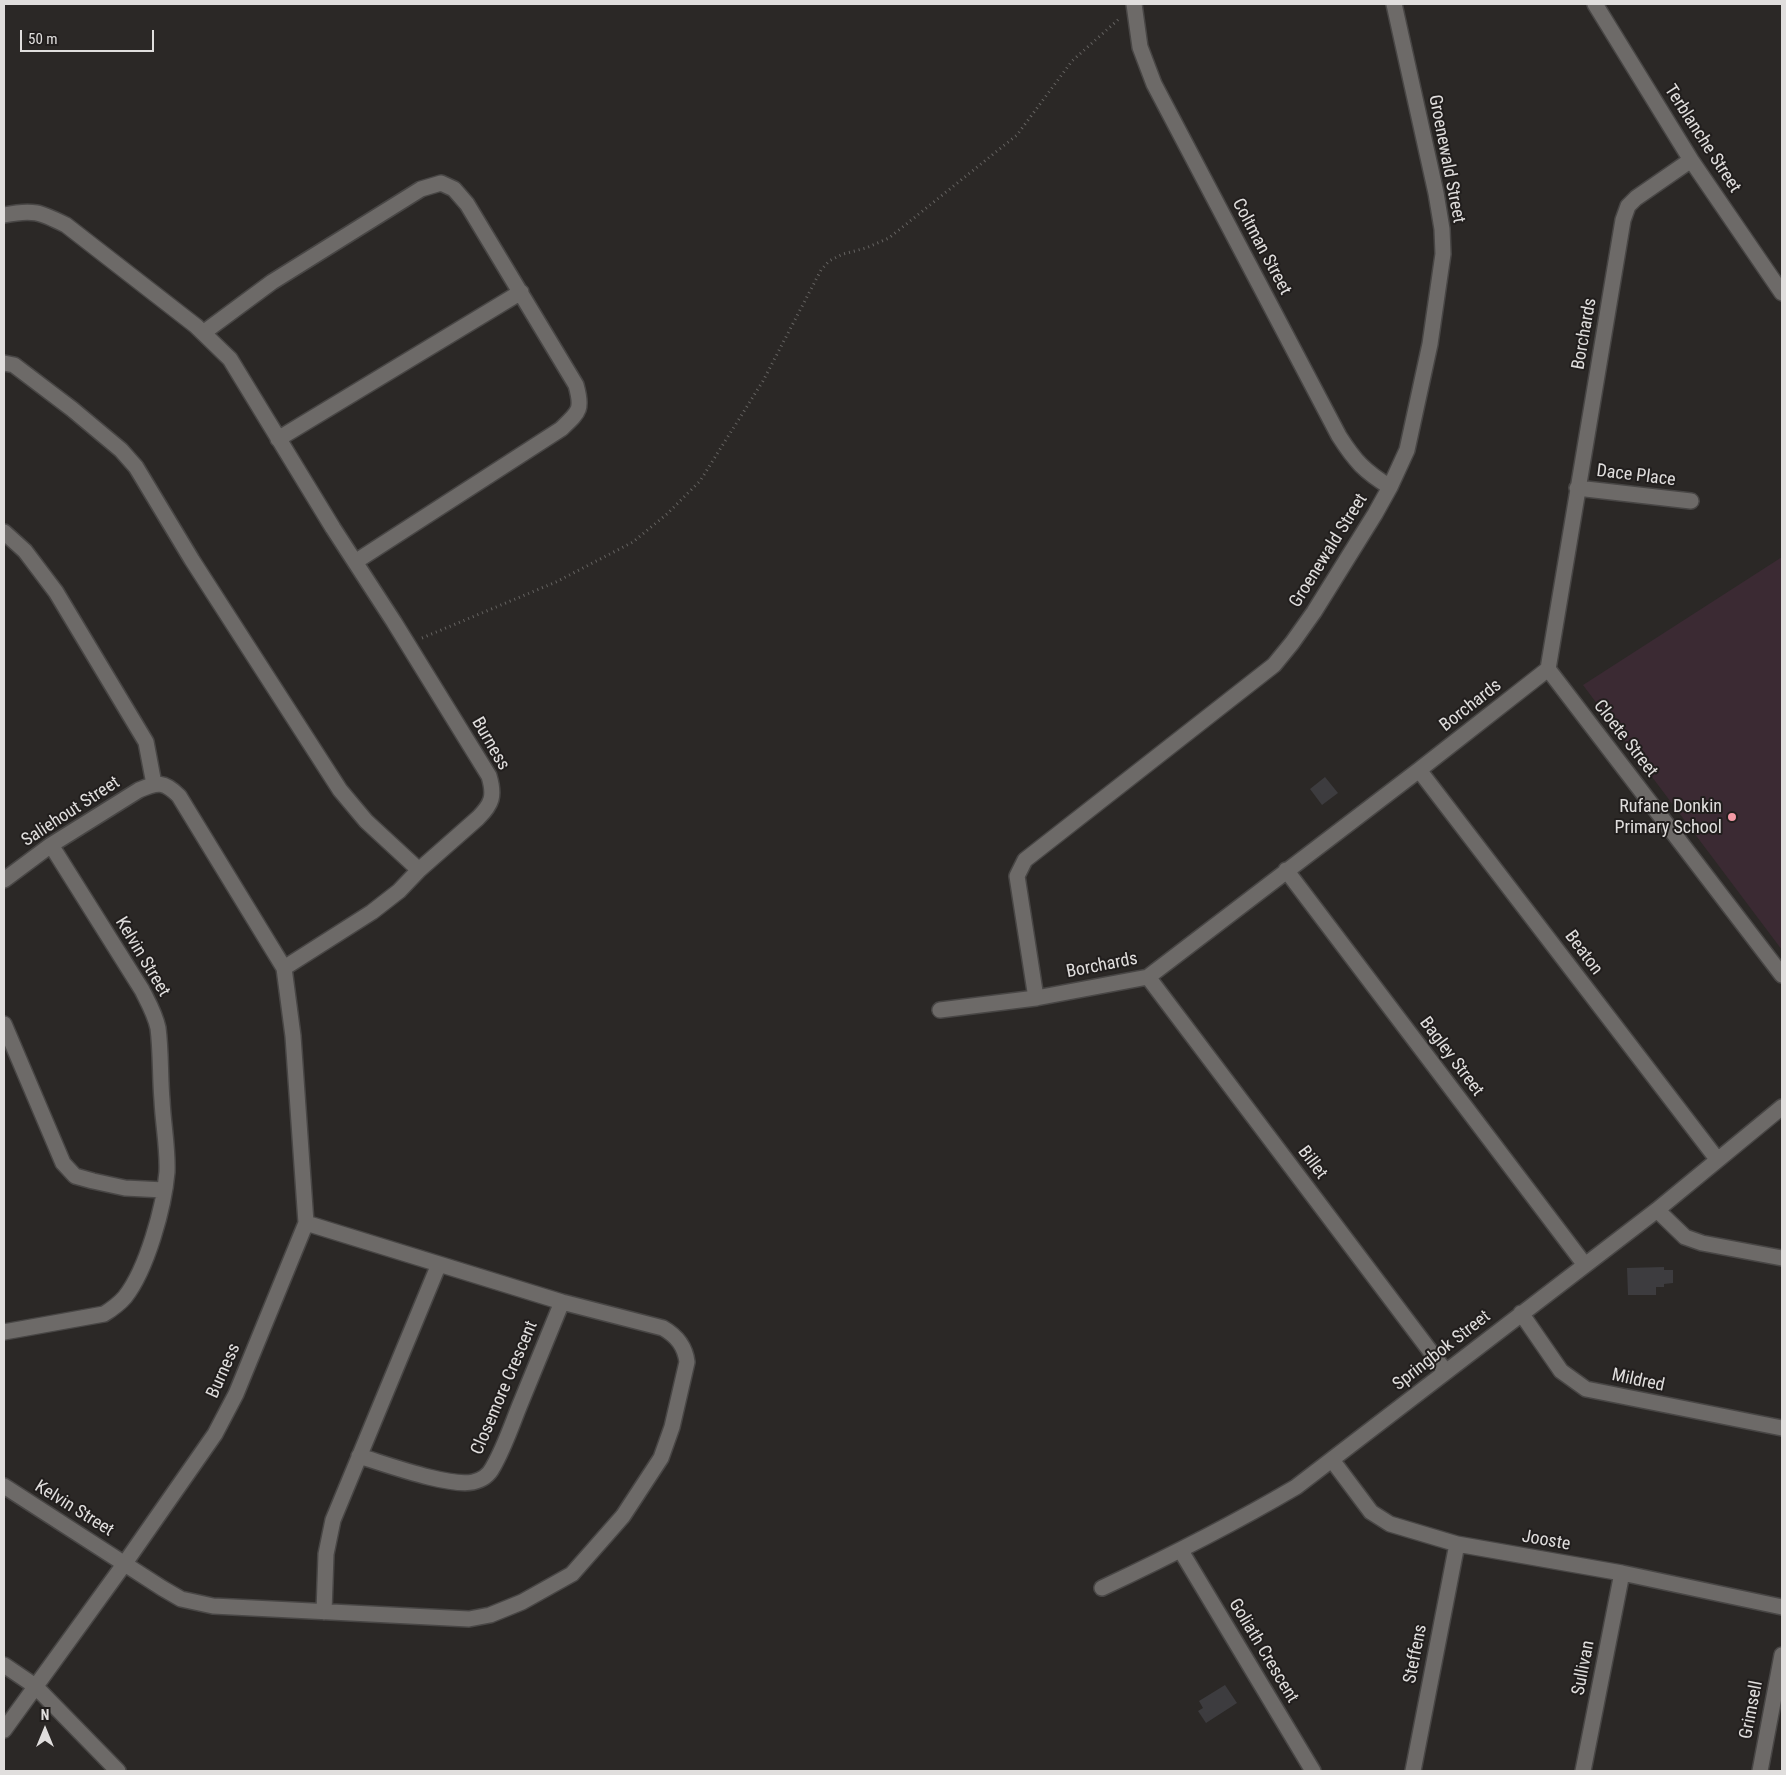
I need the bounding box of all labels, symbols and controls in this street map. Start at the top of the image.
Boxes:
scale bar [22,20,156,52]
text: 50 m [28,30,58,48]
street label: Terblanche Street [1659,81,1745,197]
street label: Groenewald Street [1423,93,1469,225]
street label: Coltman Street [1227,195,1295,299]
street label: Borchards [1568,297,1602,371]
street label: Dace Place [1595,460,1677,492]
street label: Groenewald Street [1285,490,1373,612]
street label: Borchards [1436,675,1506,737]
street label: Cloete Street [1588,696,1662,782]
street label: Burness [466,714,514,774]
street label: Saliehout Street [18,772,124,852]
place label: Rufane Donkin Primary School [1614,796,1722,839]
marker: Rufane Donkin Primary School [1726,811,1738,823]
street label: Kelvin Street [110,913,174,1001]
street label: Beaton [1559,927,1607,979]
street label: Borchards [1064,949,1140,983]
street label: Bagley Street [1414,1013,1488,1101]
street label: Billet [1293,1142,1331,1184]
street label: Springbok Street [1389,1306,1495,1396]
street label: Closemore Crescent [467,1318,543,1458]
street label: Burness [202,1340,246,1402]
street label: Mildred [1610,1365,1666,1397]
street label: Kelvin Street [31,1476,117,1542]
street label: Jooste [1520,1526,1572,1556]
street label: Goliath Crescent [1223,1595,1303,1707]
street label: Steffens [1400,1623,1432,1685]
street label: Sullivan [1568,1639,1600,1697]
street label: Grimsell [1736,1679,1768,1741]
north arrow [20,1705,70,1755]
text: N [41,1707,49,1723]

